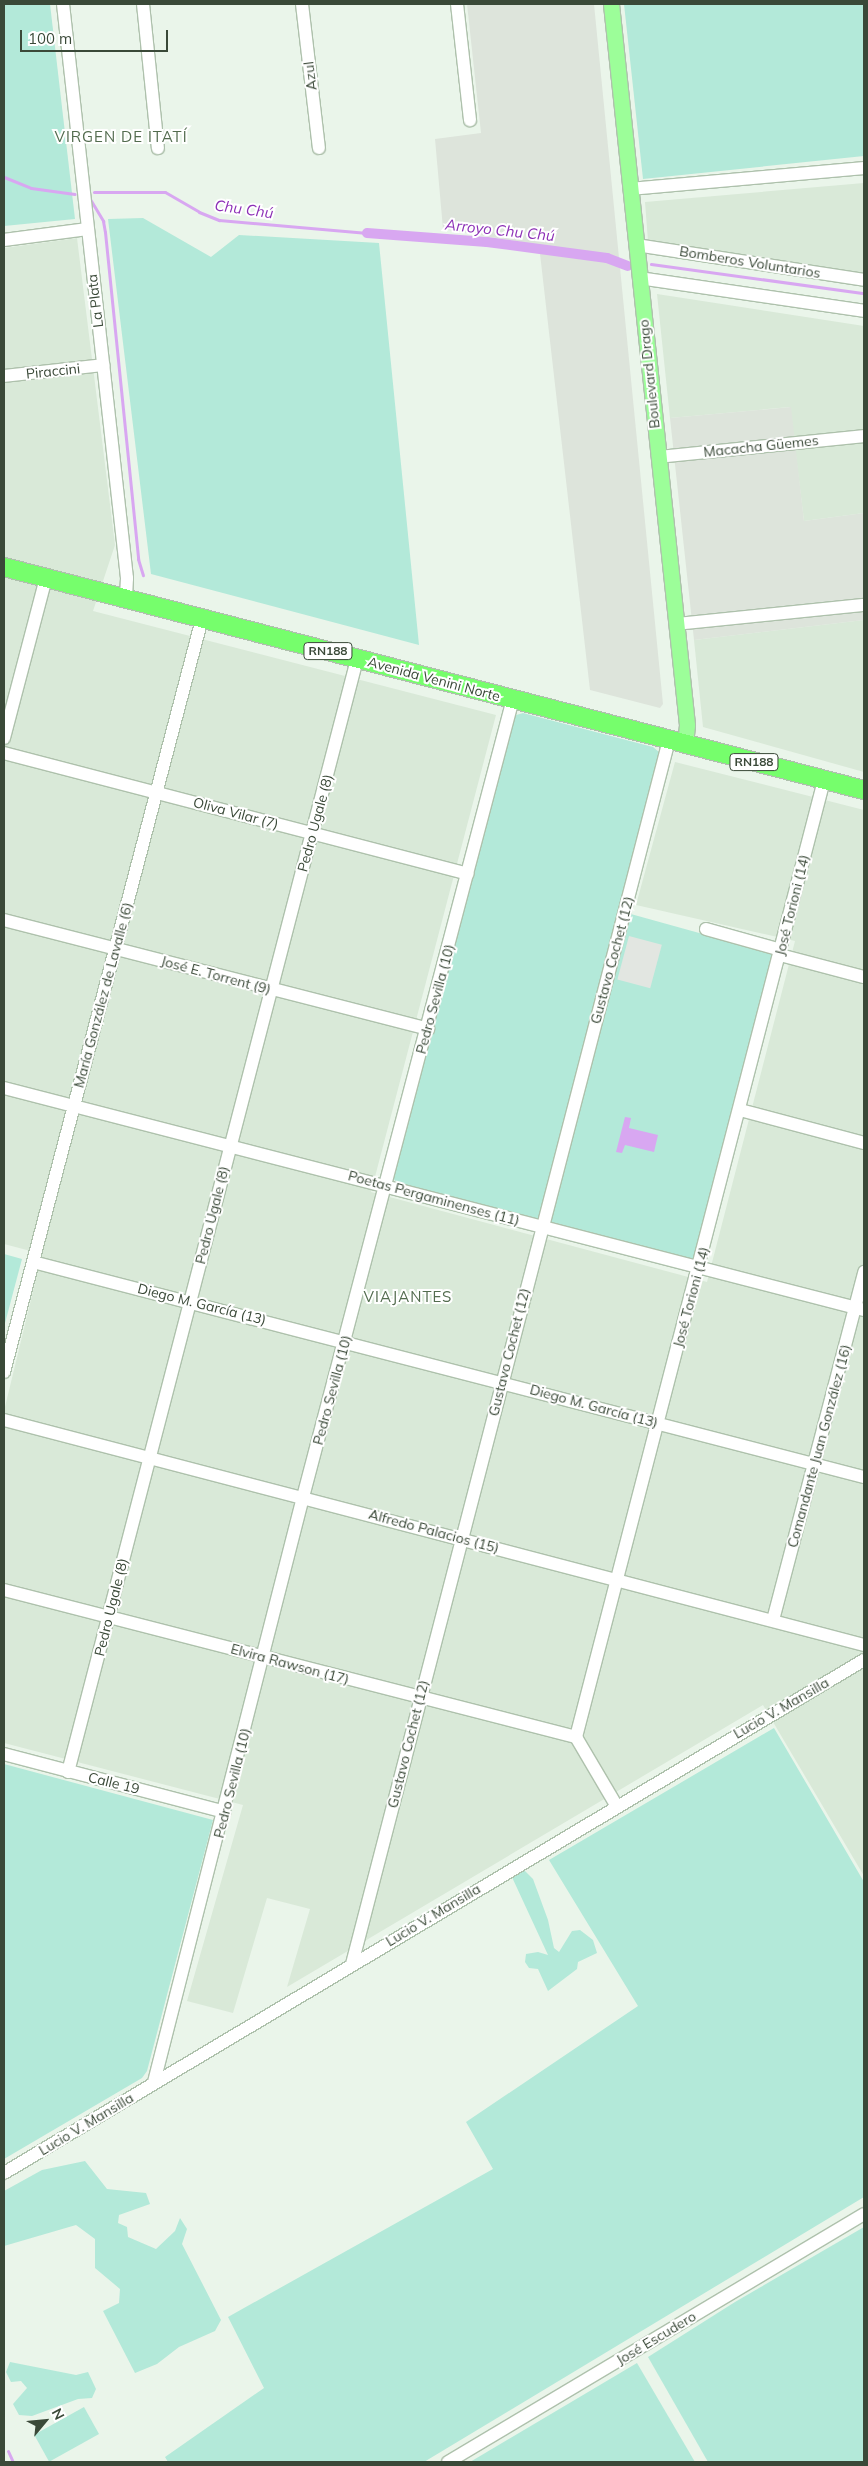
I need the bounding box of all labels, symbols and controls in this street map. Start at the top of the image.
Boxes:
scale bar [22,20,170,52]
text: 100 m [28,29,72,48]
street label: Azul [300,61,320,91]
district label: VIRGEN DE ITATÍ [53,128,189,146]
water label: Chu Chú [213,196,275,222]
water label: Arroyo Chu Chú [444,215,556,245]
street label: Bomberos Voluntarios [678,243,822,281]
street label: La Plata [83,273,107,329]
street label: Boulevard Drago [635,319,663,429]
street label: Piraccini [25,360,81,382]
street label: Macacha Güemes [703,432,819,460]
road number: RN188 [303,641,353,660]
street label: Avenida Venini Norte [366,653,502,705]
road number: RN188 [729,752,779,772]
street label: Pedro Ugale (8) [294,772,336,874]
street label: Oliva Vilar (7) [191,794,281,832]
street label: José Torioni (14) [771,853,813,957]
street label: Gustavo Cochet (12) [587,894,637,1026]
street label: María González de Lavalle (6) [70,900,136,1090]
street label: Pedro Sevilla (10) [412,942,458,1056]
street label: José E. Torrent (9) [159,952,273,998]
street label: Pedro Ugale (8) [192,1164,232,1266]
street label: Poetas Pergaminenses (11) [346,1167,522,1229]
street label: José Torioni (14) [669,1245,713,1349]
street label: Diego M. García (13) [136,1280,268,1328]
street label: Gustavo Cochet (12) [485,1286,533,1418]
district label: VIAJANTES [362,1288,454,1306]
street label: Pedro Sevilla (10) [309,1333,355,1447]
street label: Comandante Juan González (16) [784,1343,854,1549]
street label: Diego M. García (13) [528,1381,660,1431]
street label: Alfredo Palacios (15) [367,1505,501,1557]
street label: Pedro Ugale (8) [91,1556,131,1658]
street label: Elvira Rawson (17) [229,1640,351,1688]
street label: Lucio V. Mansilla [730,1674,832,1742]
street label: Gustavo Cochet (12) [384,1678,432,1810]
street label: Pedro Sevilla (10) [210,1726,254,1840]
street label: Calle 19 [87,1769,141,1797]
street label: Lucio V. Mansilla [383,1880,483,1950]
street label: Lucio V. Mansilla [36,2089,136,2159]
street label: José Escudero [613,2308,699,2368]
north arrow [20,2396,70,2446]
text: N [48,2405,69,2423]

